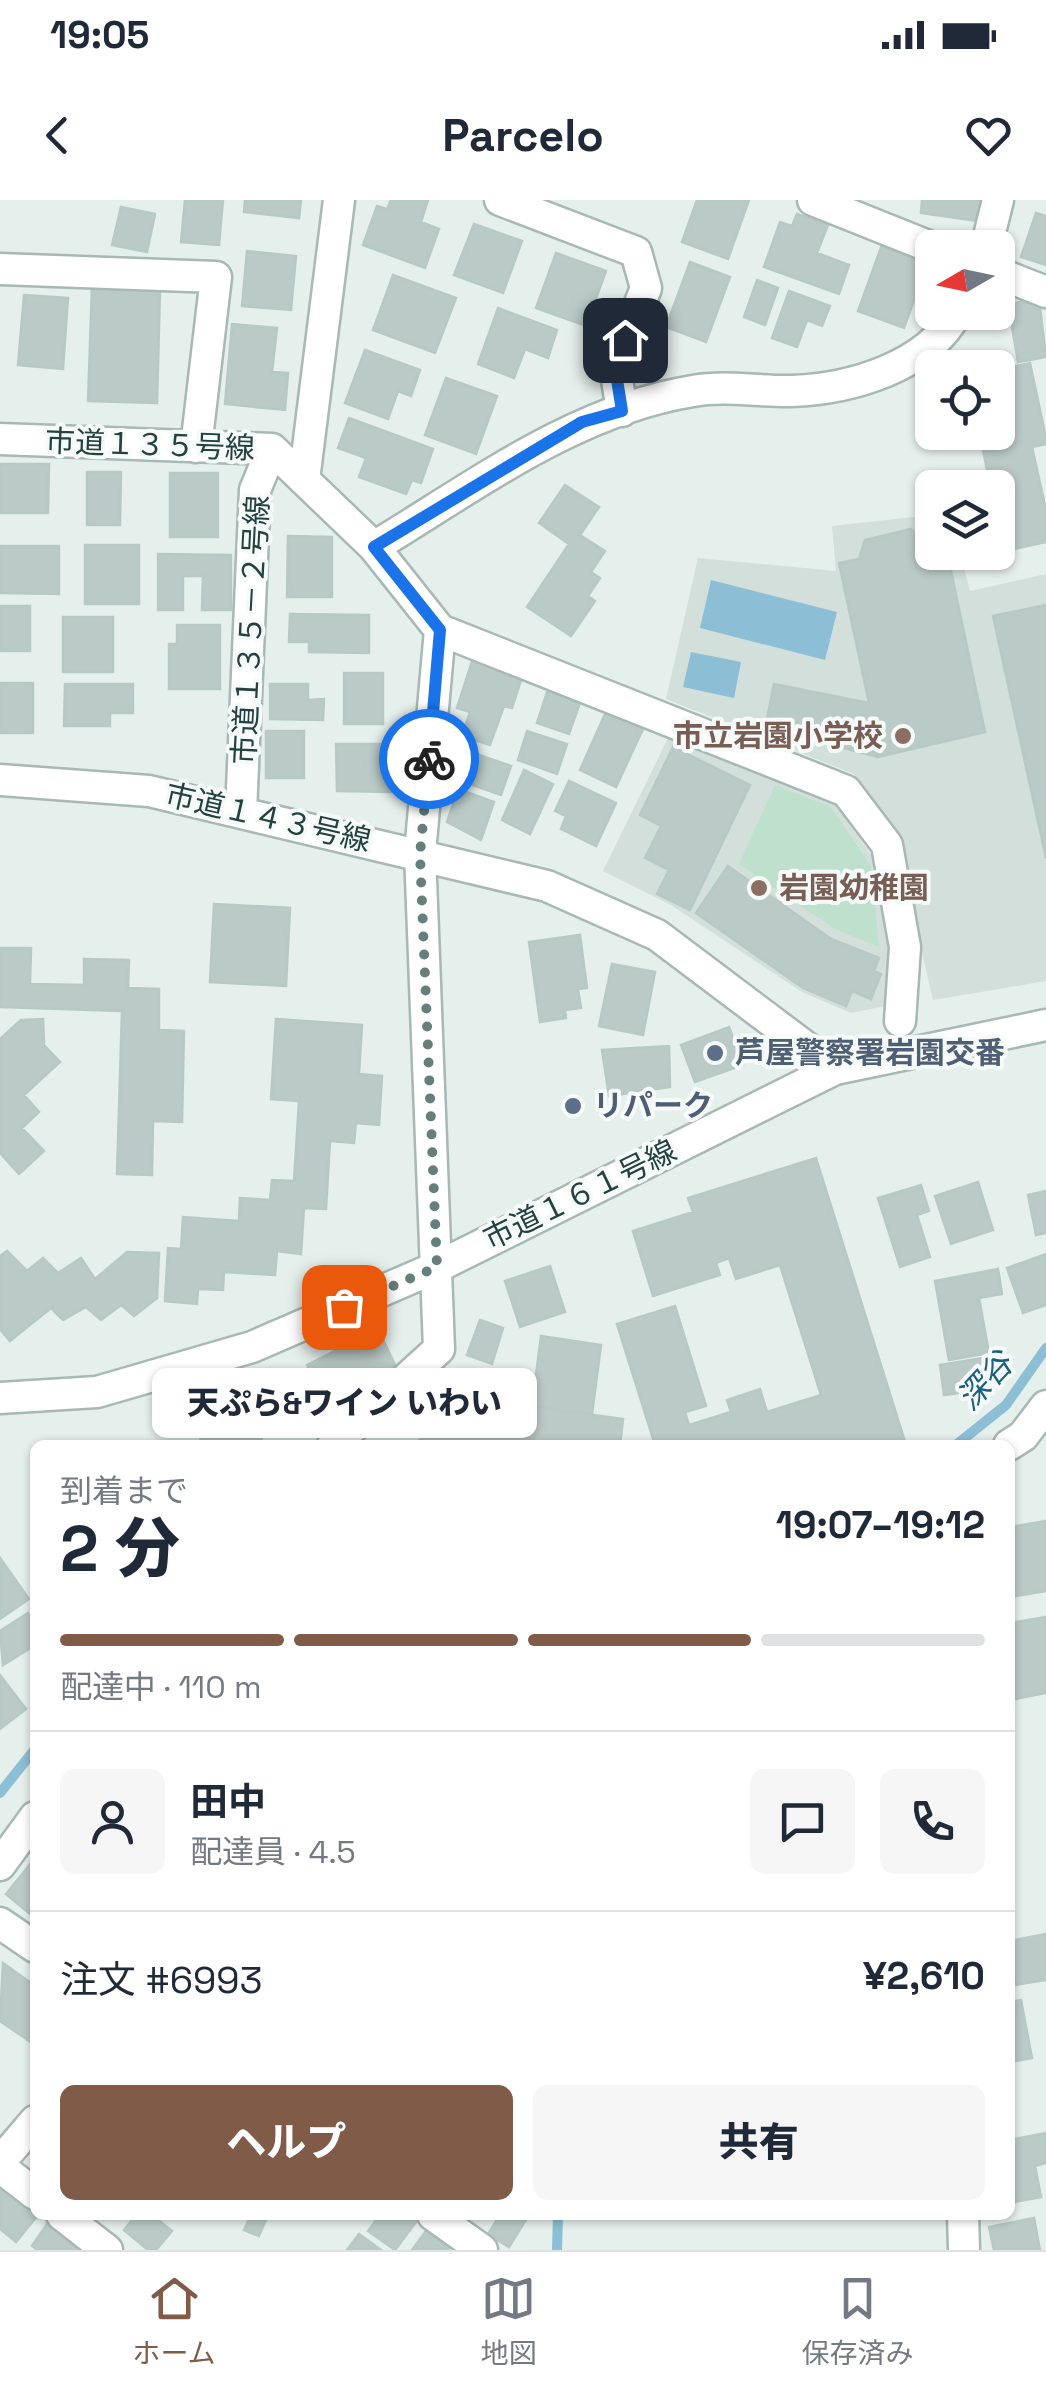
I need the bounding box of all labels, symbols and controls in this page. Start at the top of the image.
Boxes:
text: 19:05 [50,11,149,59]
text: Parcelo [442,107,604,164]
icon: back [30,108,85,163]
icon: heart [961,108,1016,163]
north arrow [915,230,1015,330]
map controls [915,230,1015,570]
pin [583,298,668,383]
icon: home [598,313,653,368]
button: locate [915,350,1015,450]
street label: 市道１３５号線 [44,421,256,468]
button: layers [915,470,1015,570]
street label: 市道１３５－２号線 [224,494,277,766]
courier [379,709,479,809]
place label: 市立岩園小学校 [673,716,883,755]
marker: 市立岩園小学校 [892,725,914,747]
icon: bike [402,732,457,787]
street label: 市道１４３号線 [161,775,375,860]
place label: 岩園幼稚園 [779,868,929,907]
marker: 岩園幼稚園 [748,877,770,899]
place label: 芦屋警察署岩園交番 [735,1033,1005,1072]
marker: 芦屋警察署岩園交番 [704,1042,726,1064]
place label: リパーク [593,1086,713,1125]
marker: リパーク [562,1095,584,1117]
street label: 市道１６１号線 [477,1131,683,1258]
pin [302,1265,387,1350]
icon: bag [317,1280,372,1335]
water label: 深谷 [949,1342,1023,1418]
callout: 天ぷら&ワイン いわい [152,1367,536,1437]
text: 天ぷら&ワイン いわい [187,1383,502,1423]
text: 到着まで [60,1471,188,1511]
text: 19:07–19:12 [776,1501,985,1549]
text: 2 分 [60,1507,180,1590]
text: 配達中 · 110 m [60,1667,261,1707]
button: person [60,1769,165,1874]
button: chat [750,1769,855,1874]
button: phone [880,1769,985,1874]
text: 田中 [190,1778,266,1826]
text: 配達員 · 4.5 [190,1832,356,1872]
text: ¥2,610 [863,1952,985,2000]
text: 注文 #6993 [60,1956,262,2004]
button: ヘルプ [60,2085,513,2200]
button: 共有 [533,2085,985,2200]
tab: ホーム [132,2271,216,2371]
tab: 地図 [481,2271,537,2371]
tab: 保存済み [801,2271,914,2371]

